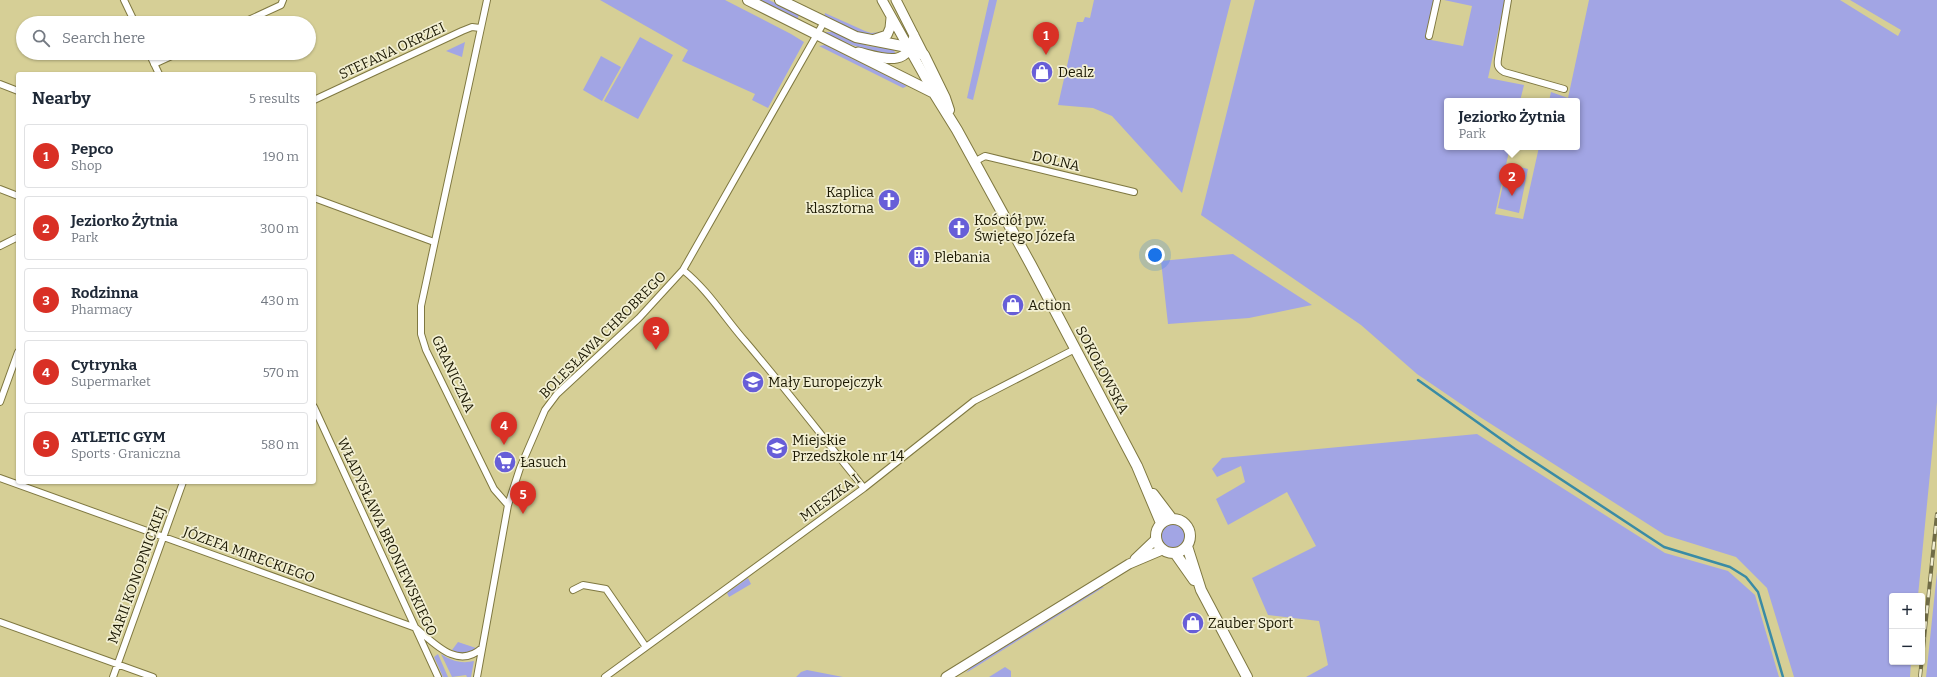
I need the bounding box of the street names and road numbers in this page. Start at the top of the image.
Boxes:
street label: STEFANA OKRZEI [336,19,448,83]
street label: DOLNA [1030,147,1082,175]
street label: BOLESŁAWA CHROBREGO [536,268,670,402]
street label: SOKOŁOWSKA [1072,323,1132,417]
street label: GRANICZNA [428,333,478,415]
street label: WŁADYSŁAWA BRONIEWSKIEGO [333,435,441,639]
street label: MIESZKA I [797,470,863,525]
street label: MARII KONOPNICKIEJ [104,504,170,646]
street label: JÓZEFA MIRECKIEGO [180,522,318,587]

